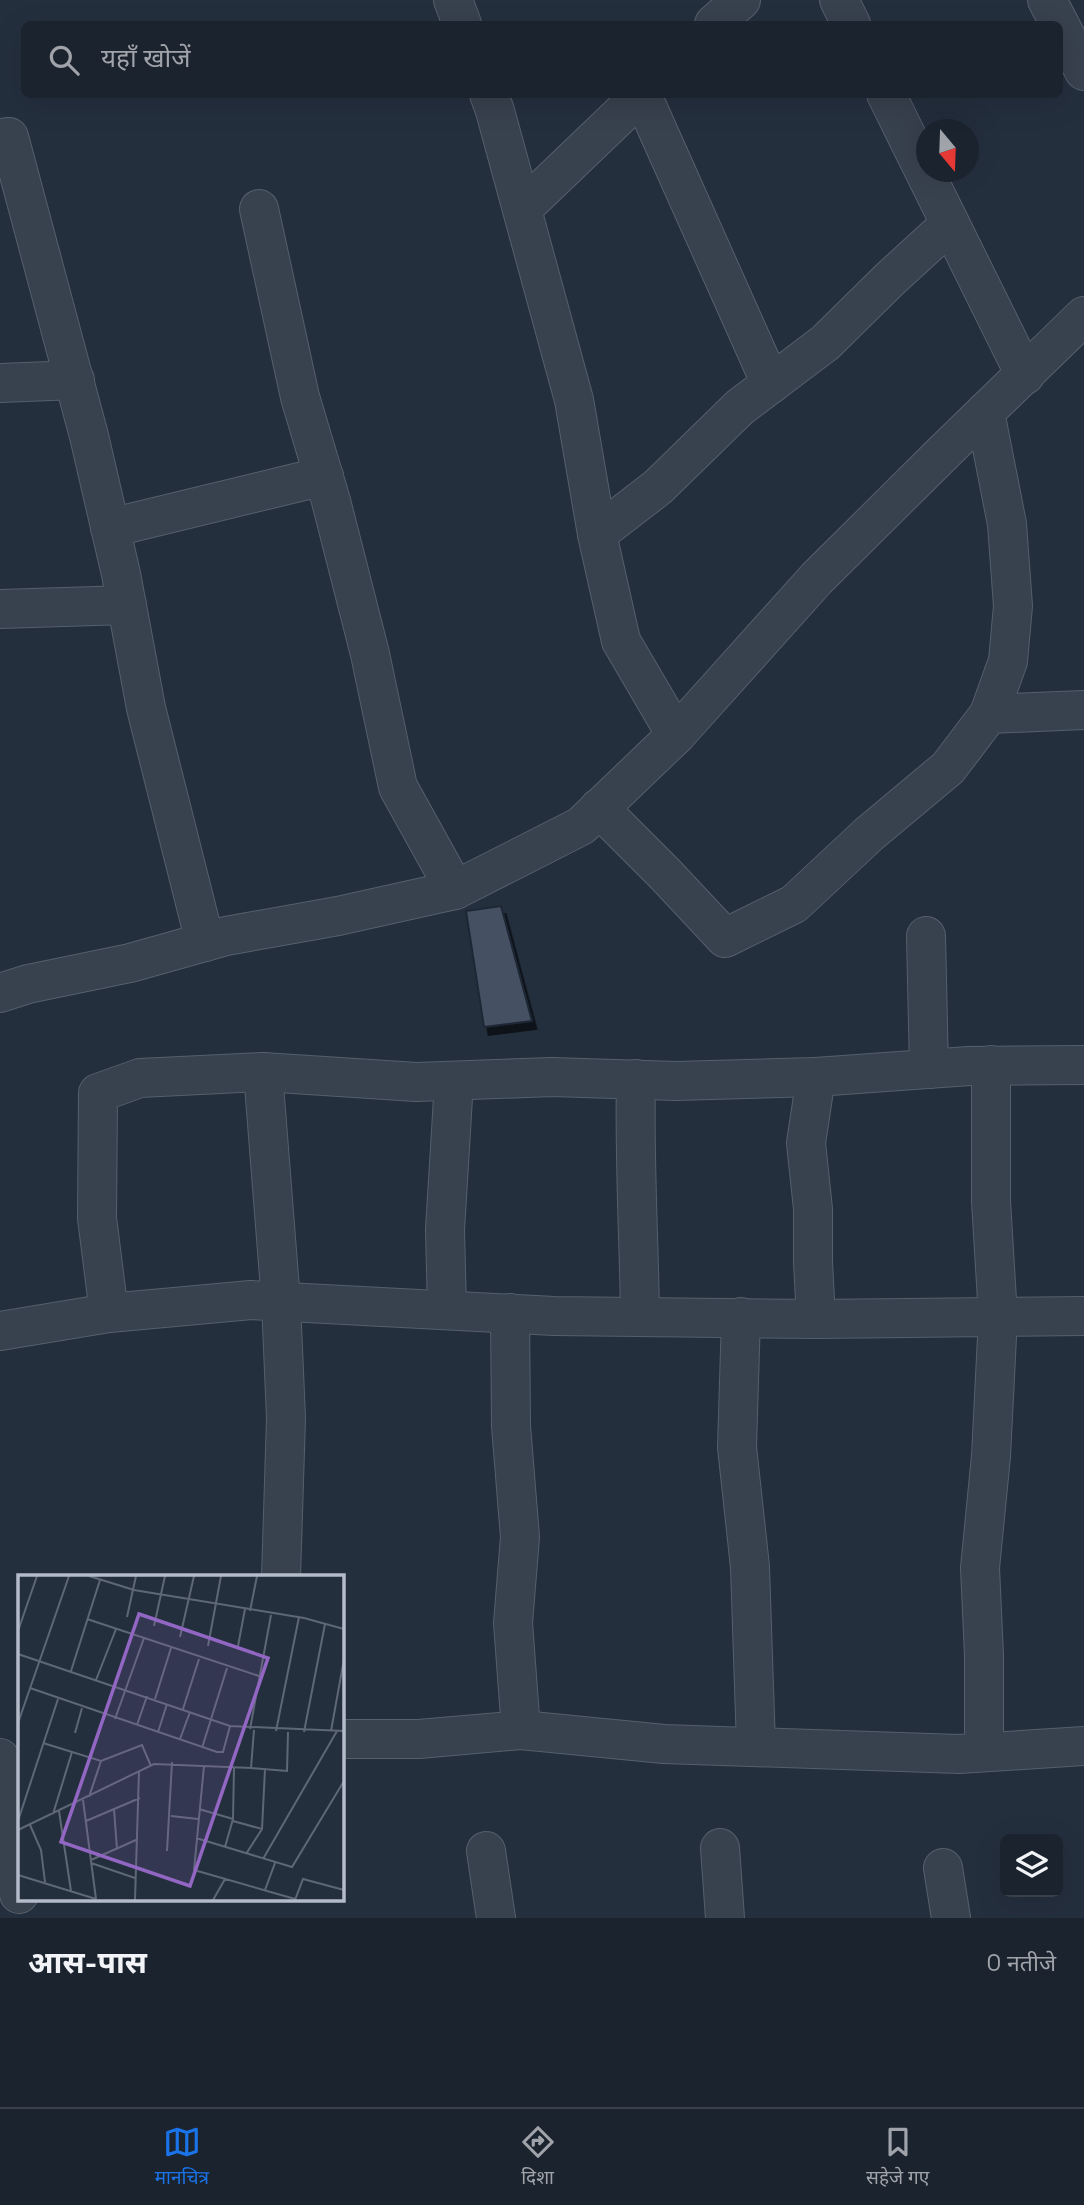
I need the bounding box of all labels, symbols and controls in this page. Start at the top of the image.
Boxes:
search box [21,21,1063,98]
icon: search [45,41,83,79]
text: यहाँ खोजें [101,41,191,75]
north arrow [916,119,979,182]
inset map [18,1575,343,1900]
map controls [1000,1834,1063,1897]
button: layers [1000,1834,1063,1897]
text: आस-पास [28,1943,147,1982]
text: 0 नतीजे [986,1948,1056,1978]
tab: मानचित्र [155,2123,209,2192]
tab: दिशा [519,2123,557,2192]
tab: सहेजे गए [866,2123,929,2192]

